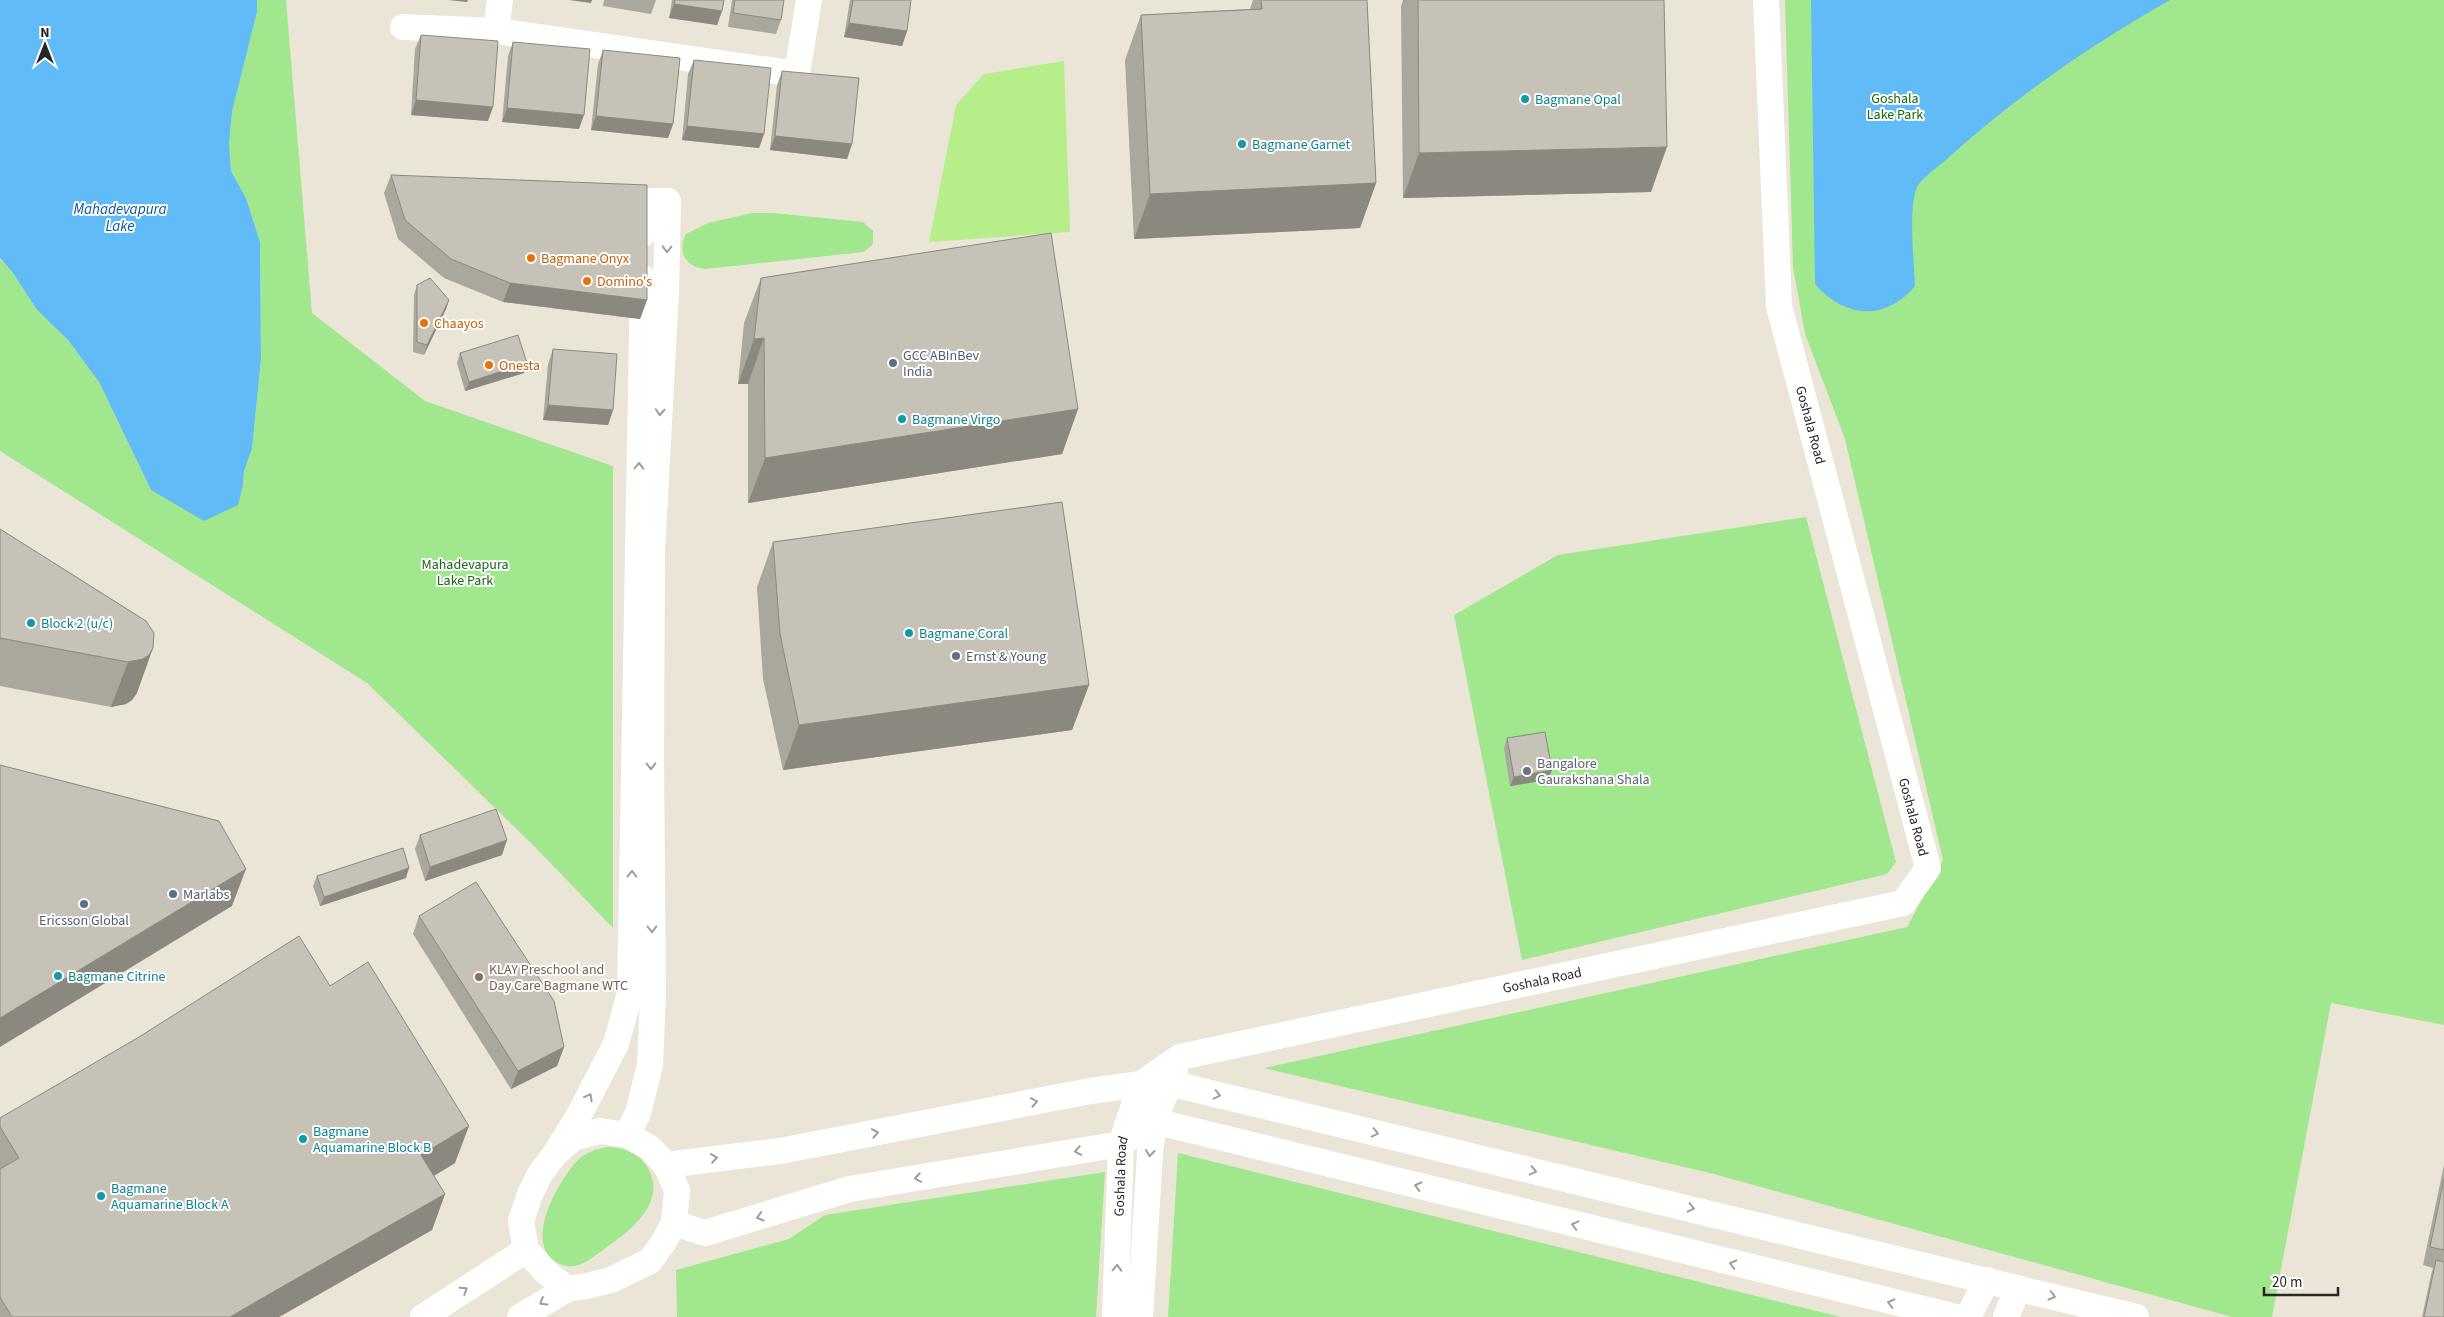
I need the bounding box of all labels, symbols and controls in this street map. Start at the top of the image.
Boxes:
north arrow [20,20,70,70]
text: N [40,23,50,43]
park label: Goshala Lake Park [1867,89,1923,125]
place label: Bagmane Opal [1535,90,1621,110]
marker: Bagmane Opal [1519,93,1531,105]
place label: Bagmane Garnet [1252,135,1350,155]
marker: Bagmane Garnet [1236,138,1248,150]
water label: Mahadevapura Lake [73,199,167,237]
one-way arrow [662,246,672,254]
place label: Bagmane Onyx [541,249,630,269]
marker: Bagmane Onyx [525,252,537,264]
place label: Domino's [597,272,652,292]
marker: Domino's [581,275,593,287]
place label: Chaayos [434,314,484,334]
marker: Chaayos [418,317,430,329]
place label: GCC ABInBev India [903,346,979,382]
place label: Onesta [499,356,540,376]
marker: GCC ABInBev India [887,357,899,369]
marker: Onesta [483,359,495,371]
street label: Goshala Road [1790,384,1830,467]
one-way arrow [654,408,665,416]
place label: Bagmane Virgo [912,410,1000,430]
marker: Bagmane Virgo [896,413,908,425]
one-way arrow [634,462,644,470]
park label: Mahadevapura Lake Park [422,555,508,591]
place label: Block 2 (u/c) [41,614,113,634]
marker: Block 2 (u/c) [25,617,37,629]
place label: Bagmane Coral [919,624,1009,644]
marker: Bagmane Coral [903,627,915,639]
place label: Ernst & Young [966,647,1046,667]
marker: Ernst & Young [950,650,962,662]
place label: Bangalore Gaurakshana Shala [1537,754,1650,790]
one-way arrow [646,763,656,771]
marker: Bangalore Gaurakshana Shala [1521,765,1533,777]
street label: Goshala Road [1893,776,1933,859]
one-way arrow [627,870,637,878]
place label: Marlabs [183,885,229,905]
marker: Marlabs [167,888,179,900]
marker: Ericsson Global [78,898,90,910]
place label: Ericsson Global [39,911,129,931]
one-way arrow [647,925,658,933]
place label: KLAY Preschool and Day Care Bagmane WTC [489,960,628,996]
street label: Goshala Road [1501,963,1584,999]
place label: Bagmane Citrine [68,967,166,987]
marker: Bagmane Citrine [52,970,64,982]
marker: KLAY Preschool and Day Care Bagmane WTC [473,971,485,983]
one-way arrow [1212,1089,1221,1100]
one-way arrow [582,1094,592,1103]
one-way arrow [1030,1098,1039,1108]
place label: Bagmane Aquamarine Block B [313,1122,431,1158]
one-way arrow [1370,1127,1379,1138]
one-way arrow [870,1128,879,1139]
marker: Bagmane Aquamarine Block B [297,1133,309,1145]
street label: Goshala Road [1110,1134,1134,1217]
one-way arrow [1074,1145,1082,1155]
one-way arrow [1145,1150,1156,1158]
one-way arrow [710,1154,719,1164]
one-way arrow [1528,1165,1536,1175]
one-way arrow [913,1172,921,1183]
place label: Bagmane Aquamarine Block A [111,1179,229,1215]
one-way arrow [1413,1181,1422,1192]
marker: Bagmane Aquamarine Block A [95,1190,107,1202]
one-way arrow [1686,1202,1695,1213]
one-way arrow [757,1211,765,1221]
one-way arrow [1571,1220,1580,1231]
one-way arrow [1729,1259,1738,1270]
one-way arrow [1111,1264,1122,1272]
scale bar [2264,1264,2338,1296]
text: 20 m [2272,1272,2302,1293]
one-way arrow [459,1287,468,1297]
one-way arrow [2047,1290,2056,1301]
one-way arrow [539,1296,549,1305]
one-way arrow [1887,1298,1895,1308]

